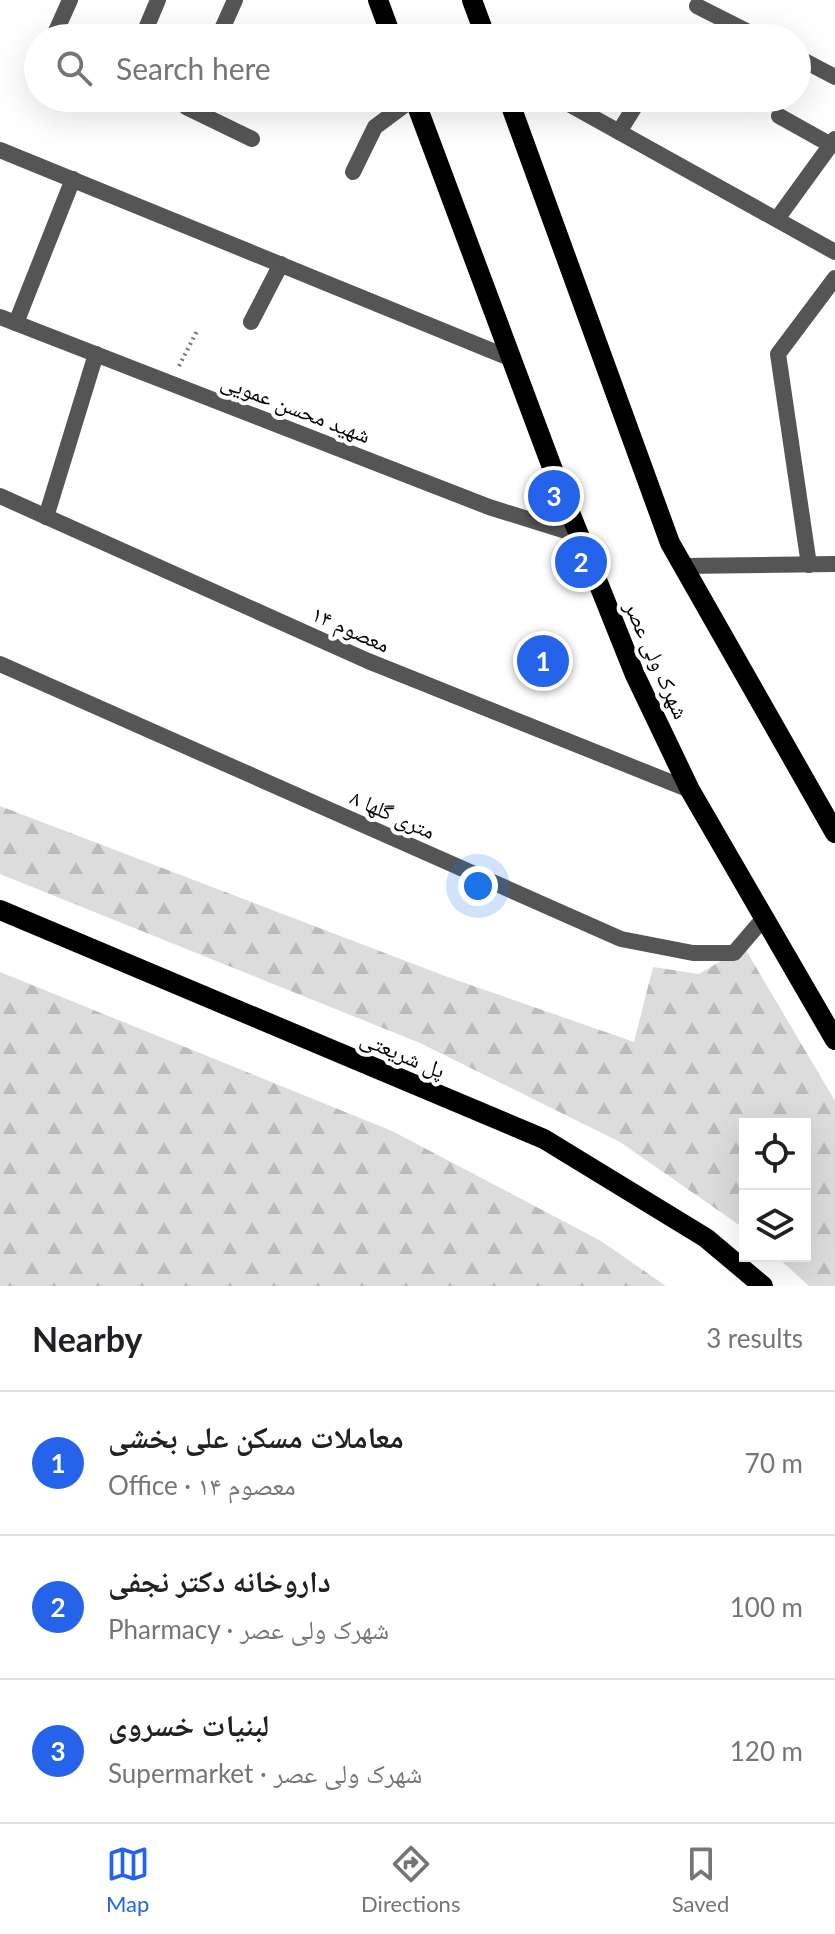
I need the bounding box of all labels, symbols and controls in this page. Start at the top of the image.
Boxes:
search box [24,24,811,112]
icon: search [52,46,96,90]
text: Search here [116,50,271,86]
street label: شهید محسن عمویی [217,367,375,449]
pin: 3 [528,466,580,526]
pin: 2 [555,532,607,592]
street label: شهرک ولی عصر [618,596,695,723]
street label: ۱۴ معصوم [307,599,394,660]
pin: 1 [517,631,569,691]
street label: ۸ متری گلها [346,783,440,845]
your location [458,866,498,906]
street label: پل شریعتی [356,1024,450,1084]
map controls [739,1118,811,1262]
button: locate [739,1118,811,1190]
button: layers [739,1190,811,1262]
text: Nearby [32,1318,143,1359]
text: 3 results [706,1322,803,1354]
text: معاملات مسکن علی بخشی [108,1418,404,1454]
text: 1 [50,1447,66,1479]
text: 70 m [745,1447,803,1479]
text: Office · ۱۴ معصوم [108,1469,296,1501]
text: داروخانه دکتر نجفی [108,1562,331,1598]
text: 2 [50,1591,66,1623]
text: 100 m [730,1591,803,1623]
text: Pharmacy · شهرک ولی عصر [108,1613,389,1645]
text: لبنیات خسروی [108,1706,269,1742]
text: 3 [50,1735,66,1767]
text: 120 m [730,1735,803,1767]
text: Supermarket · شهرک ولی عصر [108,1757,422,1789]
tab: Map [106,1842,150,1917]
tab: Directions [361,1842,460,1917]
tab: Saved [672,1842,729,1917]

